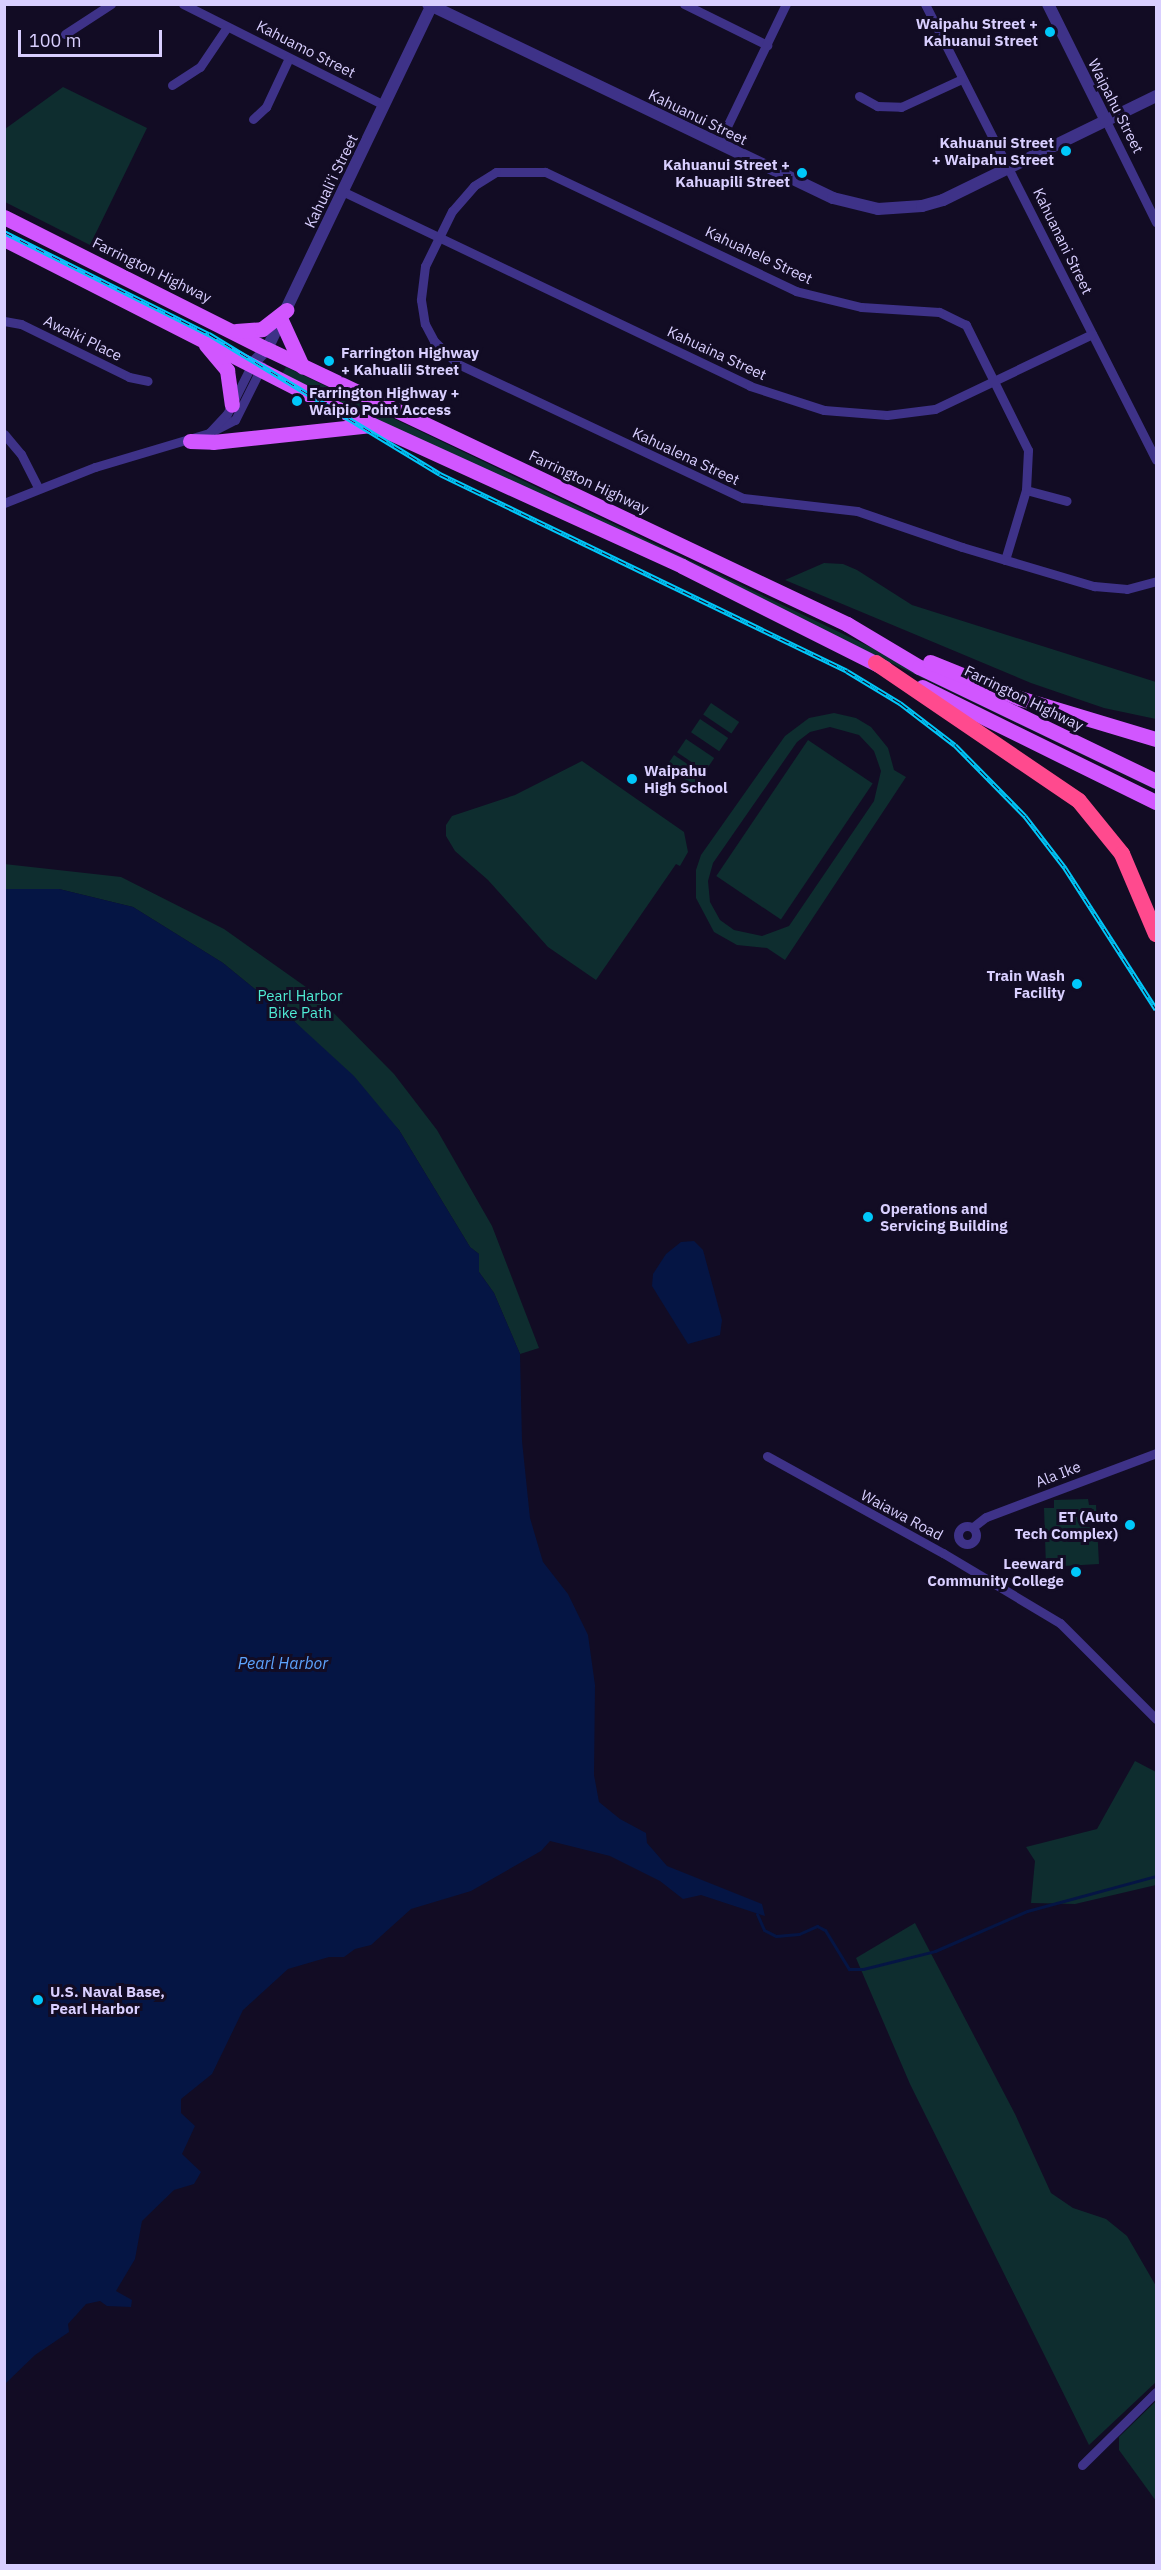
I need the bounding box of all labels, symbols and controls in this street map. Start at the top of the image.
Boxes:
place label: Waipahu Street + Kahuanui Street [916,14,1038,49]
street label: Kahuamo Street [254,16,358,82]
scale bar [21,18,165,56]
marker: Waipahu Street + Kahuanui Street [1043,25,1057,39]
text: 100 m [29,29,81,52]
street label: Waipahu Street [1085,56,1147,156]
street label: Kahuanui Street [646,85,750,149]
street label: Kahuali'i Street [301,131,361,231]
place label: Kahuanui Street + Waipahu Street [932,133,1054,168]
marker: Kahuanui Street + Waipahu Street [1059,144,1073,158]
place label: Kahuanui Street + Kahuapili Street [663,155,790,190]
marker: Kahuanui Street + Kahuapili Street [795,166,809,180]
street label: Kahuanani Street [1030,185,1096,297]
street label: Kahuahele Street [703,222,815,288]
street label: Farrington Highway [90,233,214,307]
street label: Awaiki Place [41,311,125,365]
street label: Kahuaina Street [665,322,769,384]
place label: Farrington Highway + Kahualii Street [341,343,479,378]
marker: Farrington Highway + Kahualii Street [322,354,336,368]
place label: Farrington Highway + Waipio Point Access [309,383,460,418]
marker: Farrington Highway + Waipio Point Access [290,394,304,408]
street label: Kahualena Street [630,423,742,489]
street label: Farrington Highway [526,446,652,518]
street label: Farrington Highway [962,661,1086,735]
place label: Waipahu High School [644,761,727,796]
marker: Waipahu High School [625,772,639,786]
place label: Train Wash Facility [987,966,1065,1001]
marker: Train Wash Facility [1070,977,1084,991]
park label: Pearl Harbor Bike Path [258,986,342,1021]
place label: Operations and Servicing Building [880,1199,1008,1234]
marker: Operations and Servicing Building [861,1210,875,1224]
street label: Ala Ike [1033,1457,1083,1491]
street label: Waiawa Road [858,1486,946,1544]
place label: ET (Auto Tech Complex) [1015,1507,1118,1542]
marker: ET (Auto Tech Complex) [1123,1518,1137,1532]
place label: Leeward Community College [927,1554,1064,1589]
marker: Leeward Community College [1069,1565,1083,1579]
water label: Pearl Harbor [238,1653,328,1673]
place label: U.S. Naval Base, Pearl Harbor [50,1982,165,2017]
marker: U.S. Naval Base, Pearl Harbor [31,1993,45,2007]

